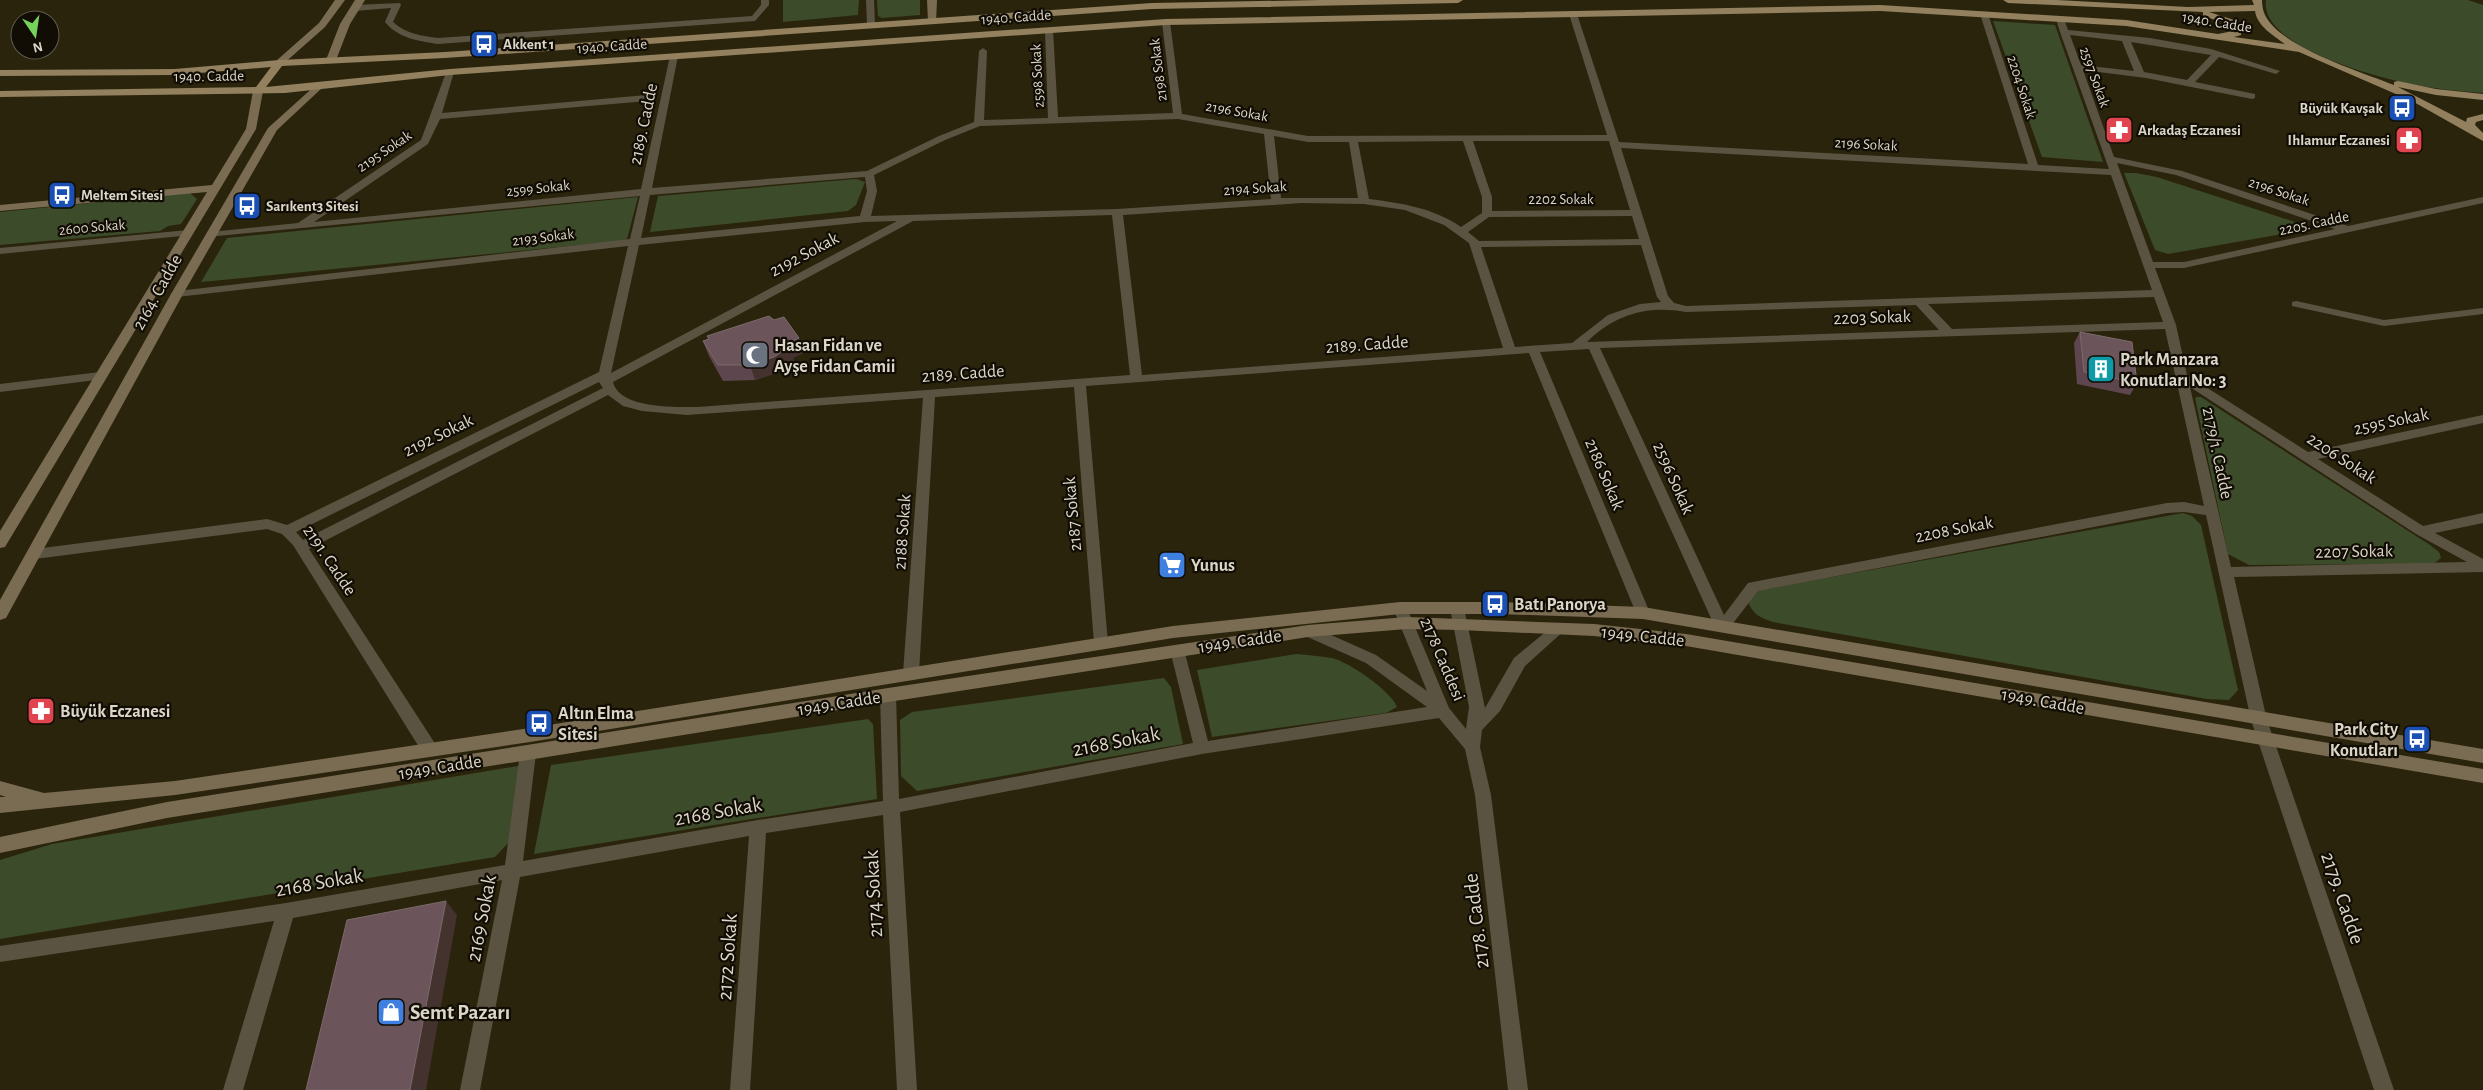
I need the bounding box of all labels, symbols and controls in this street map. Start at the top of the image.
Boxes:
street label: 1940. Cadde [980,8,1052,27]
north arrow [10,10,60,60]
street label: 1940. Cadde [2181,10,2253,35]
bus stop icon: Akkent 1 [469,29,499,59]
place label: Akkent 1 [503,37,555,52]
street label: 1940. Cadde [576,37,648,56]
street label: 2198 Sokak [1147,38,1170,102]
text: N [31,39,44,55]
street label: 2598 Sokak [1028,43,1047,108]
street label: 2597 Sokak [2077,45,2112,110]
street label: 2204 Sokak [2004,54,2039,121]
street label: 1940. Cadde [174,68,244,85]
street label: 2189. Cadde [627,82,661,167]
bus stop icon: Büyük Kavşak [2387,93,2417,123]
street label: 2196 Sokak [1205,99,1269,124]
place label: Büyük Kavşak [2300,101,2384,116]
pharmacy icon: Arkadaş Eczanesi [2104,115,2134,145]
place label: Arkadaş Eczanesi [2138,123,2241,138]
pharmacy icon: Ihlamur Eczanesi [2394,125,2424,155]
street label: 2195 Sokak [354,128,414,175]
place label: Ihlamur Eczanesi [2288,133,2390,148]
street label: 2196 Sokak [1834,135,1898,154]
street label: 2196 Sokak [2247,175,2311,208]
street label: 2599 Sokak [505,178,571,199]
street label: 2194 Sokak [1223,179,1287,198]
bus stop icon: Meltem Sitesi [47,180,77,210]
place label: Meltem Sitesi [81,188,163,203]
bus stop icon: Sarıkent3 Sitesi [232,191,262,221]
street label: 2202 Sokak [1528,192,1594,207]
place label: Sarıkent3 Sitesi [266,199,359,214]
street label: 2205. Cadde [2278,209,2350,238]
street label: 2600 Sokak [58,217,126,238]
street label: 2193 Sokak [511,226,575,249]
street label: 2192 Sokak [767,229,843,281]
street label: 2164. Cadde [130,252,186,333]
street label: 2203 Sokak [1833,308,1912,328]
street label: 2189. Cadde [1325,333,1409,357]
place label: Hasan Fidan ve Ayşe Fidan Camii [774,337,895,376]
mosque icon: Hasan Fidan ve Ayşe Fidan Camii [740,340,770,370]
place label: Park Manzara Konutları No: 3 [2120,351,2227,390]
building icon: Park Manzara Konutları No: 3 [2086,354,2116,384]
street label: 2189. Cadde [921,362,1005,386]
street label: 2595 Sokak [2352,405,2431,439]
street label: 2179/1. Cadde [2199,406,2236,501]
street label: 2192 Sokak [401,411,477,461]
street label: 2206 Sokak [2304,430,2380,488]
street label: 2186 Sokak [1581,436,1627,513]
street label: 2596 Sokak [1649,440,1697,518]
street label: 2187 Sokak [1061,475,1085,552]
street label: 2188 Sokak [891,493,915,570]
street label: 2208 Sokak [1914,513,1995,546]
street label: 2191. Cadde [299,522,359,599]
street label: 2207 Sokak [2315,542,2394,562]
supermarket icon: Yunus [1157,550,1187,580]
place label: Yunus [1191,557,1235,575]
bus stop icon: Batı Panorya [1480,589,1510,619]
place label: Batı Panorya [1514,596,1606,614]
street label: 2178 Caddesi [1416,615,1468,704]
street label: 1949. Cadde [1600,624,1685,650]
street label: 1949. Cadde [1198,627,1283,657]
street label: 1949. Cadde [2000,686,2085,718]
street label: 1949. Cadde [797,689,882,719]
pharmacy icon: Büyük Eczanesi [26,696,56,726]
place label: Büyük Eczanesi [60,703,170,721]
place label: Altın Elma Sitesi [558,705,634,744]
bus stop icon: Altın Elma Sitesi [524,708,554,738]
place label: Park City Konutları [2330,721,2399,760]
street label: 2168 Sokak [1071,723,1162,760]
bus stop icon: Park City Konutları [2402,724,2432,754]
street label: 1949. Cadde [398,753,483,783]
street label: 2168 Sokak [673,793,764,830]
street label: 2174 Sokak [861,849,886,938]
street label: 2179. Cadde [2317,849,2368,947]
street label: 2168 Sokak [274,864,365,901]
street label: 2169 Sokak [463,872,500,963]
street label: 2178. Cadde [1460,872,1493,970]
street label: 2172 Sokak [714,913,741,1001]
shop icon: Semt Pazarı [376,997,406,1027]
place label: Semt Pazarı [410,1002,510,1023]

